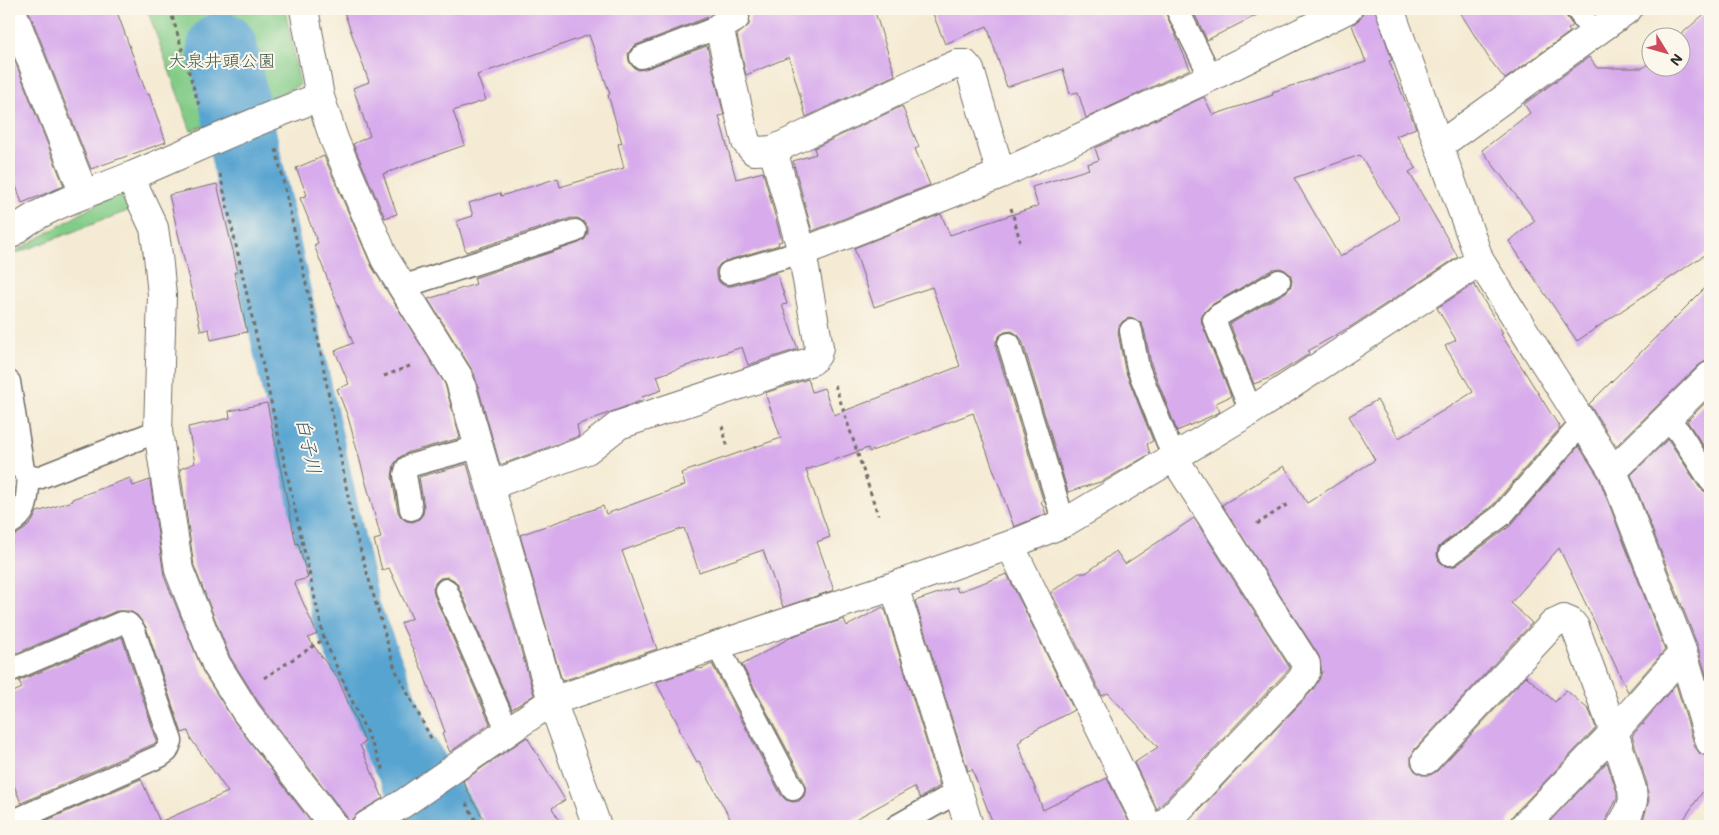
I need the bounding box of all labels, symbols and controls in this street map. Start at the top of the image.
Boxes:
north arrow [1642,28,1692,78]
park label: 大泉井頭公園 [168,48,276,72]
text: N [1666,50,1688,70]
water label: 白子川 [291,415,328,476]

